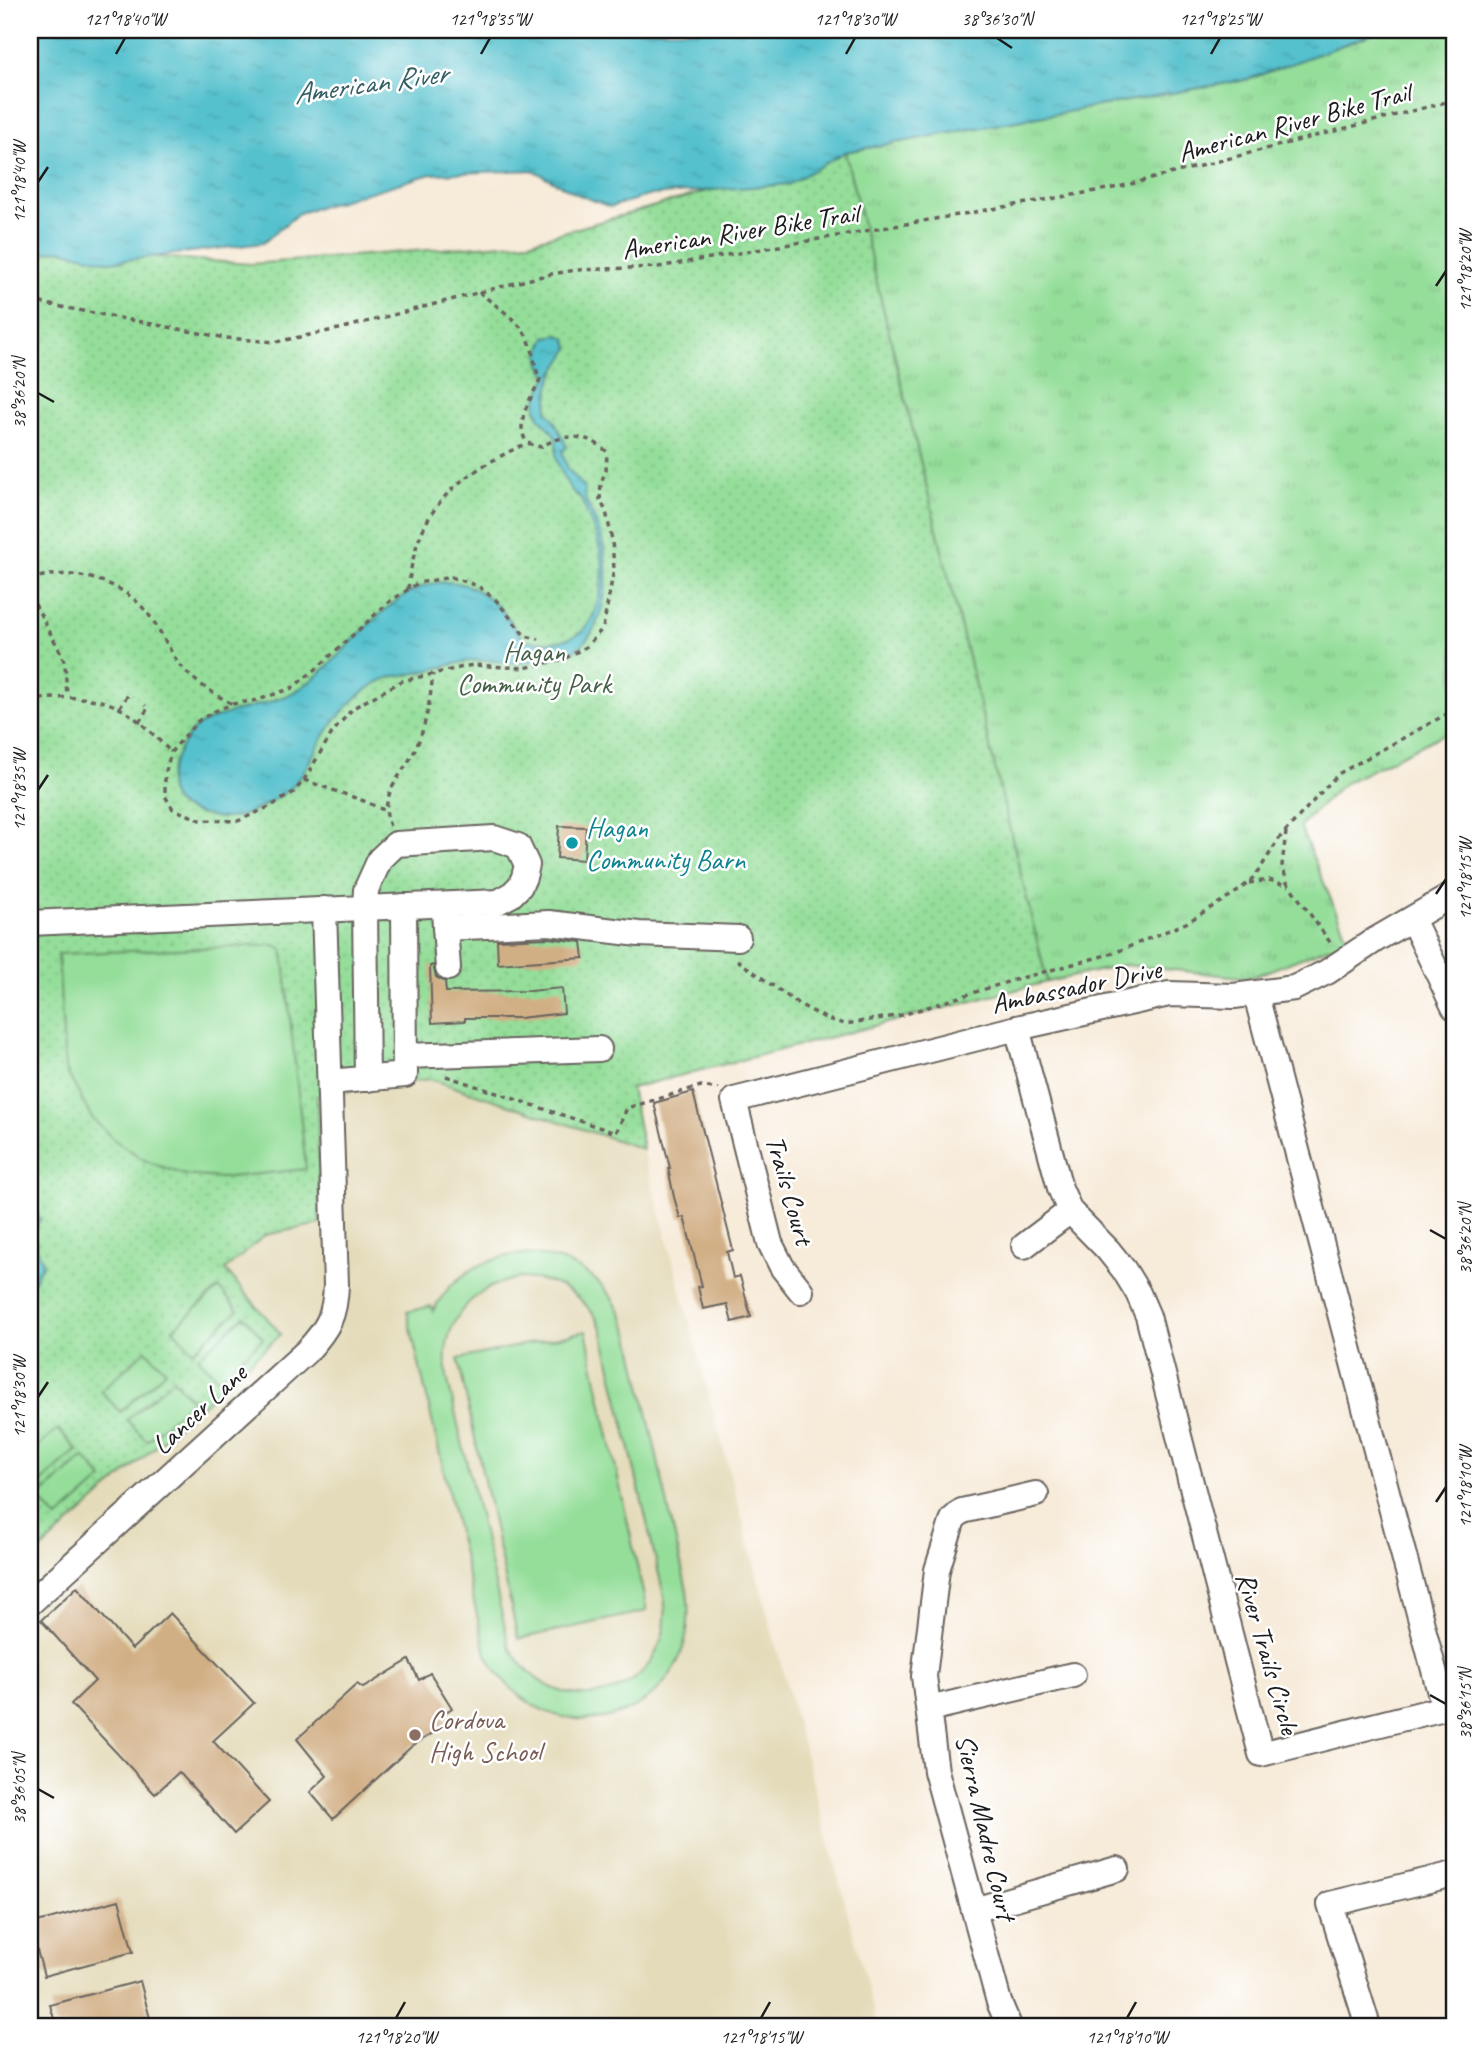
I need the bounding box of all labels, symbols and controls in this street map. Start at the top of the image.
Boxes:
text: 121°18'40"W [84,8,169,30]
text: 121°18'35"W [449,8,534,30]
text: 121°18'30"W [814,8,899,30]
text: 38°36'30"N [962,8,1036,30]
text: 121°18'25"W [1179,8,1264,30]
water label: American River [291,53,454,113]
street label: American River Bike Trail [1174,73,1419,170]
text: 121°18'40"W [8,138,30,223]
street label: American River Bike Trail [619,194,866,267]
text: 121°18'20"W [1454,227,1476,312]
text: 38°36'20"N [8,354,30,428]
park label: Hagan Community Park [457,634,614,701]
text: 121°18'35"W [8,746,30,831]
place label: Hagan Community Barn [586,810,747,877]
marker: Hagan Community Barn [564,835,580,851]
text: 121°18'15"W [1454,835,1476,920]
street label: Ambassador Drive [988,951,1166,1021]
street label: Trails Court [758,1131,823,1251]
text: 38°36'20"N [1454,1200,1476,1274]
text: 121°18'30"W [8,1353,30,1438]
street label: Lancer Lane [144,1355,255,1462]
text: 121°18'10"W [1454,1443,1476,1528]
street label: River Trails Circle [1228,1568,1308,1740]
text: 38°36'15"N [1454,1665,1476,1739]
place label: Cordova High School [429,1702,547,1769]
marker: Cordova High School [407,1727,423,1743]
street label: Sierra Madre Court [948,1731,1025,1927]
text: 38°36'05"N [8,1750,30,1824]
text: 121°18'20"W [355,2026,440,2048]
text: 121°18'15"W [720,2026,805,2048]
text: 121°18'10"W [1086,2026,1171,2048]

